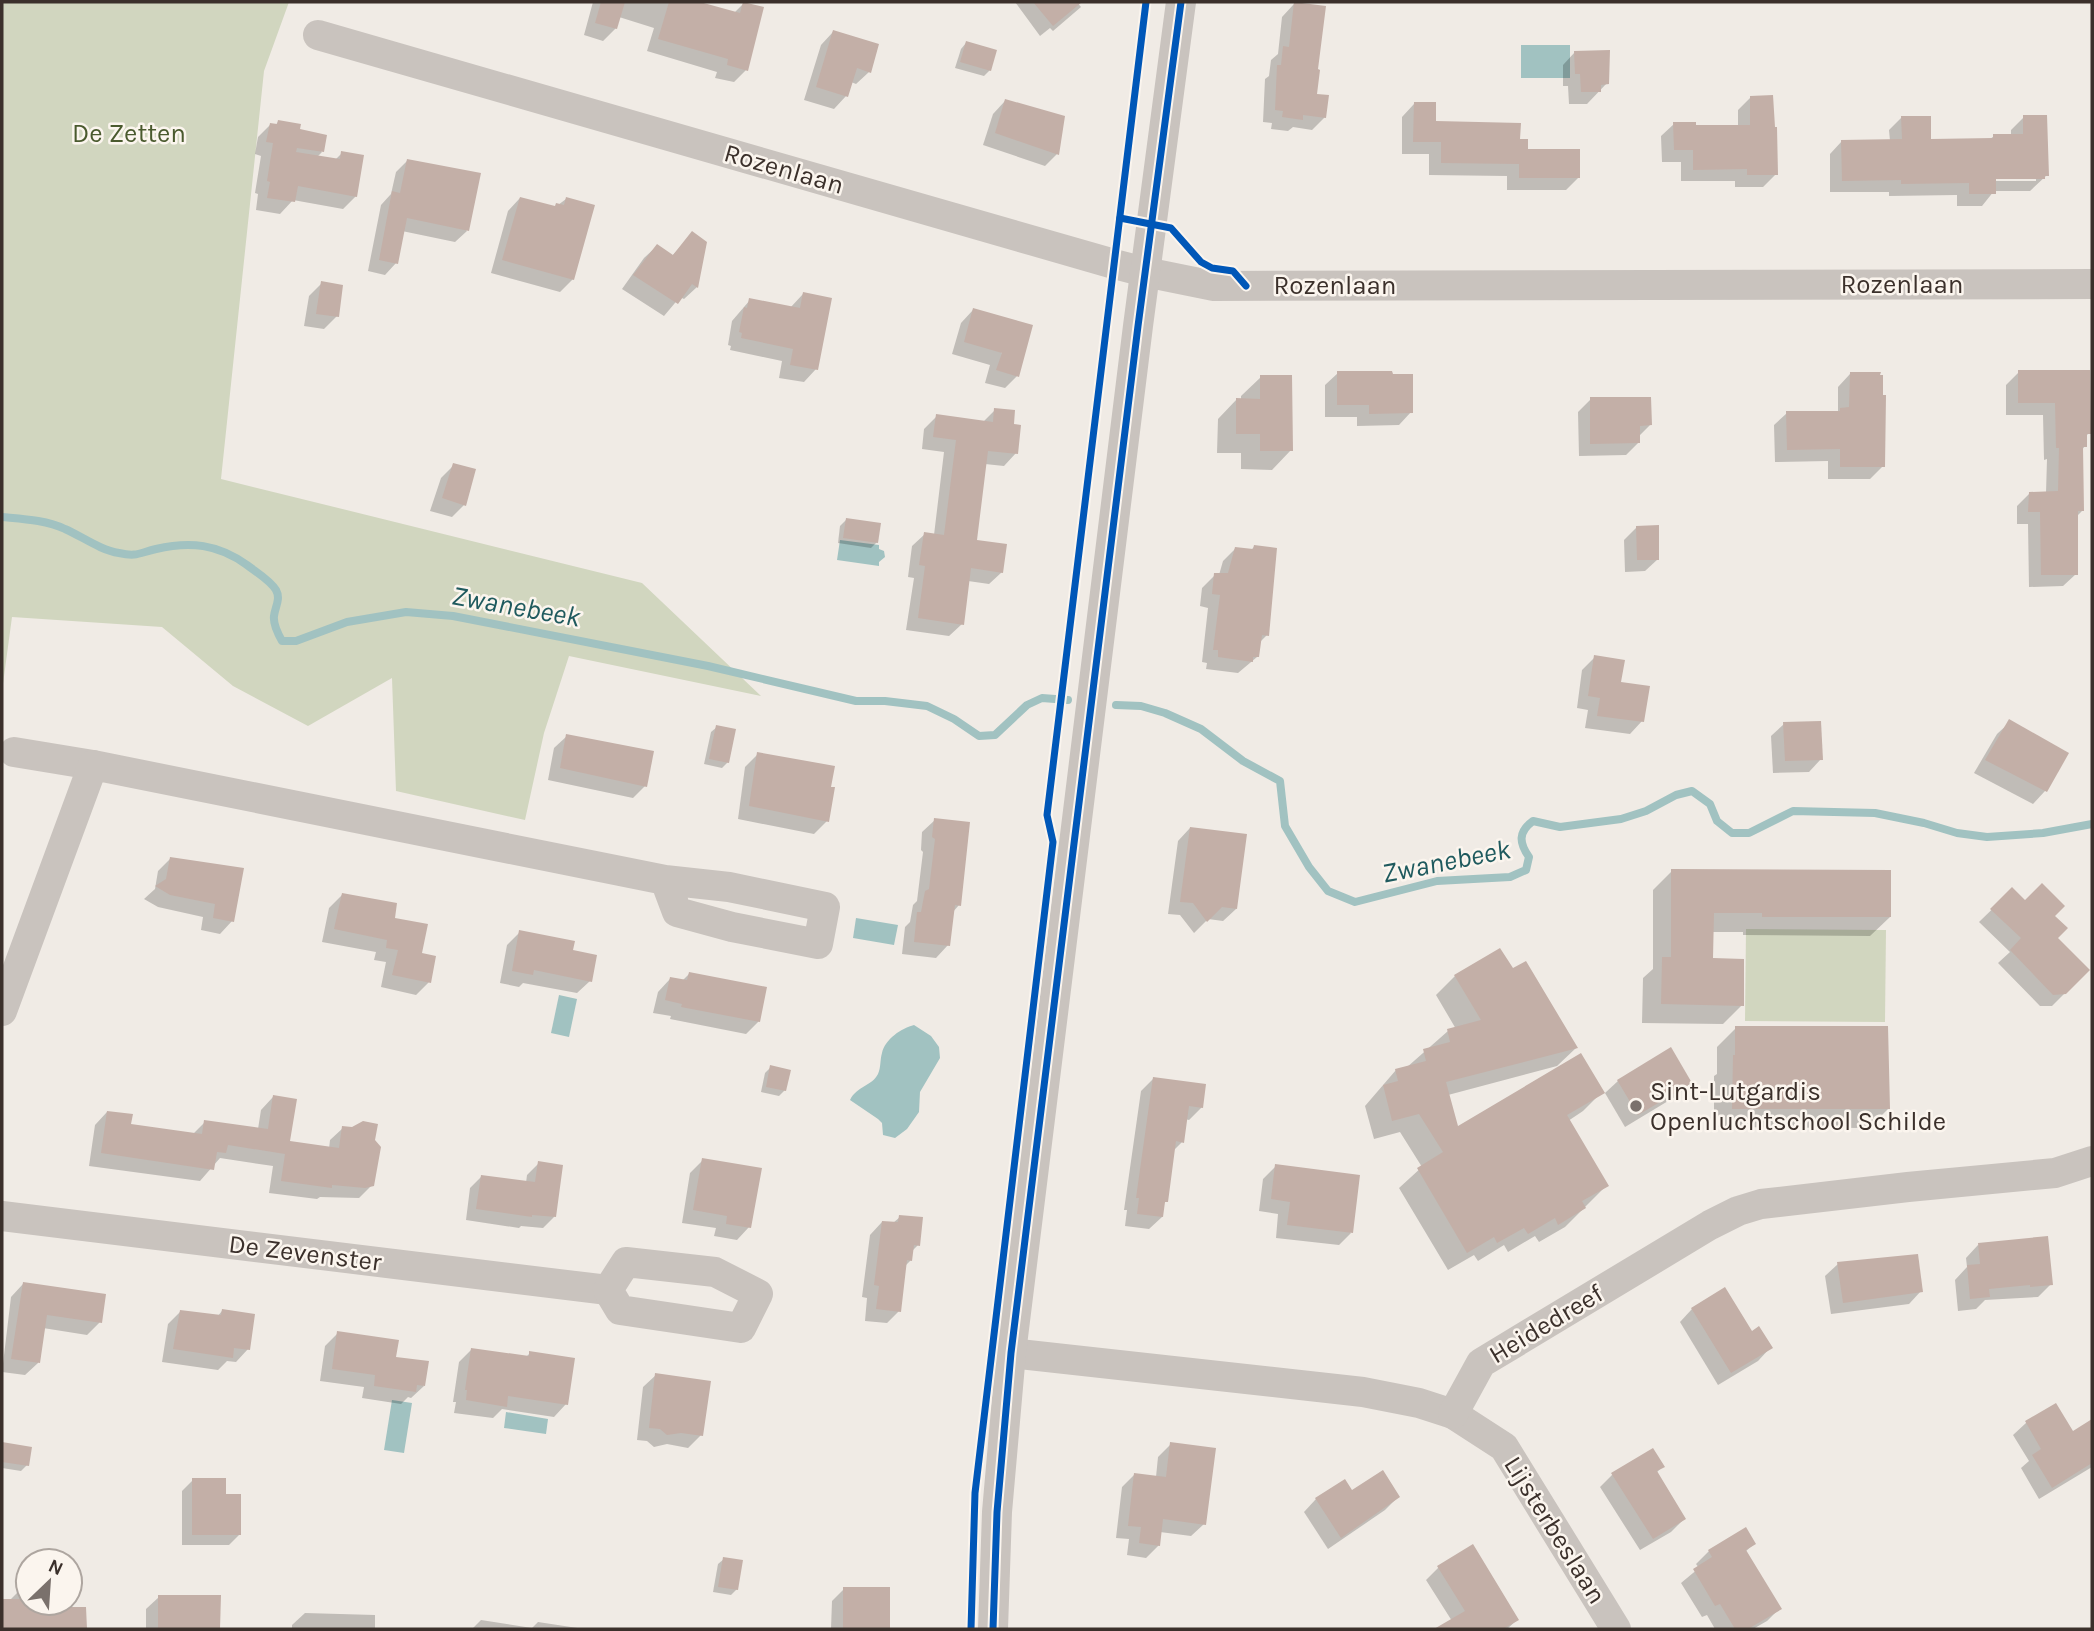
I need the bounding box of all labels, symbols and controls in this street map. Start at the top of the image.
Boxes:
park label: De Zetten [72,118,186,149]
street label: Rozenlaan [721,137,847,201]
street label: Rozenlaan [1840,269,1964,300]
street label: Rozenlaan [1273,270,1397,301]
water label: Zwanebeek [449,578,584,634]
water label: Zwanebeek [1379,832,1514,890]
place label: Sint-Lutgardis Openluchtschool Schilde [1650,1076,1946,1137]
marker: Sint-Lutgardis Openluchtschool Schilde [1628,1098,1644,1114]
street label: De Zevenster [227,1228,384,1278]
street label: Heidedreef [1483,1277,1610,1370]
street label: Lijsterbeslaan [1497,1450,1613,1610]
north arrow [14,1547,84,1617]
text: N [45,1555,67,1580]

